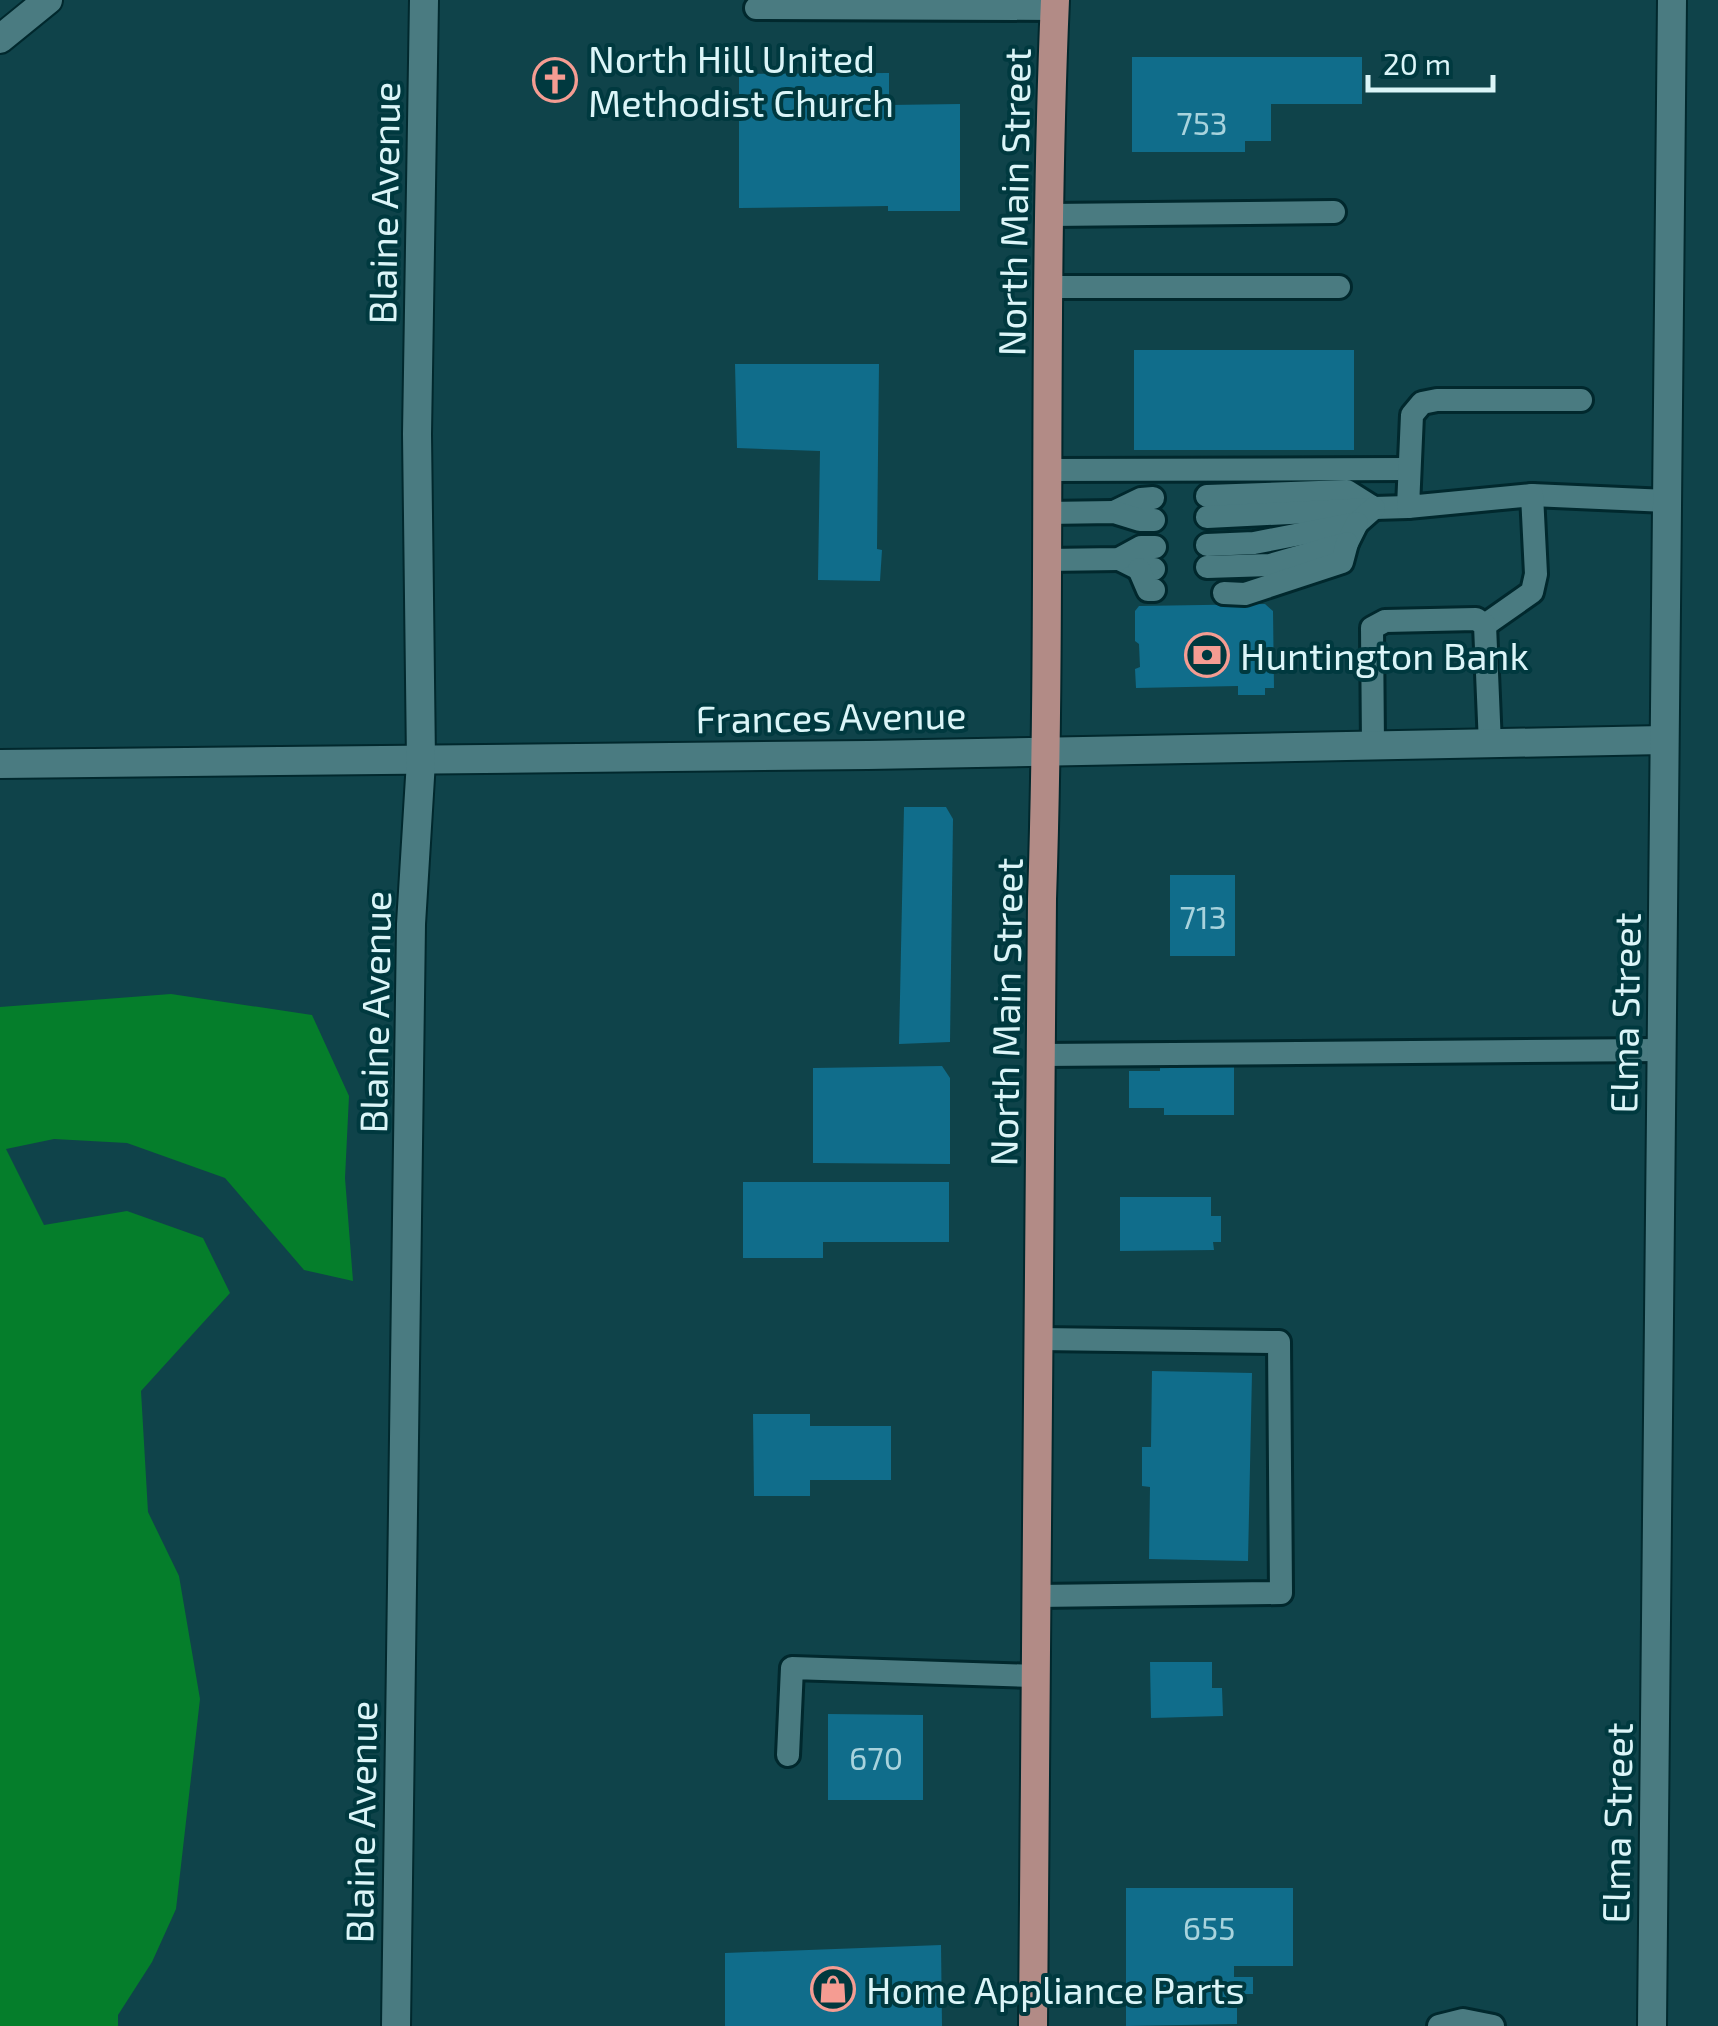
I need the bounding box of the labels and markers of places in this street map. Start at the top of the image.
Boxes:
place label: North Hill United Methodist Church [588,35,894,125]
church icon: North Hill United Methodist Church [532,57,578,103]
bank icon: Huntington Bank [1184,632,1230,678]
place label: Huntington Bank [1240,632,1529,678]
shop icon: Home Appliance Parts [810,1966,856,2012]
place label: Home Appliance Parts [866,1966,1245,2012]

